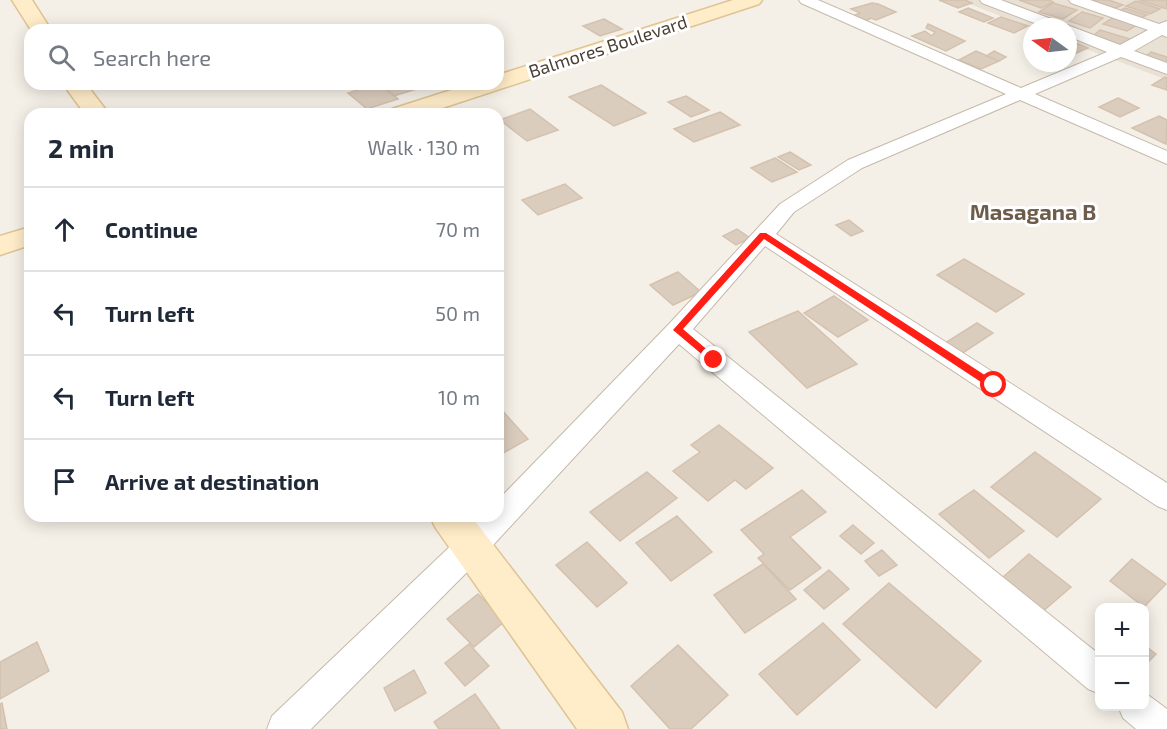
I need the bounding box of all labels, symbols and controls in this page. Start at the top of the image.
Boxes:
street label: Balmores Boulevard [526,10,690,82]
north arrow [1023,18,1077,72]
search box [24,24,504,90]
icon: search [45,41,78,74]
text: Search here [93,44,211,70]
text: 2 min [48,132,114,163]
text: Walk · 130 m [368,135,480,159]
district label: Masagana B [970,198,1096,224]
icon: ahead [48,213,81,246]
text: Continue [105,216,198,242]
text: 70 m [436,217,480,241]
icon: left [48,297,81,330]
text: Turn left [105,300,194,326]
text: 50 m [435,301,480,325]
route end [700,346,726,372]
route start [980,371,1006,397]
icon: left [48,381,81,414]
text: Turn left [105,384,194,410]
text: 10 m [438,385,480,409]
icon: arrive [48,465,81,498]
text: Arrive at destination [105,468,319,494]
map controls [1095,603,1149,711]
button: + [1095,603,1149,657]
button: − [1095,657,1149,711]

